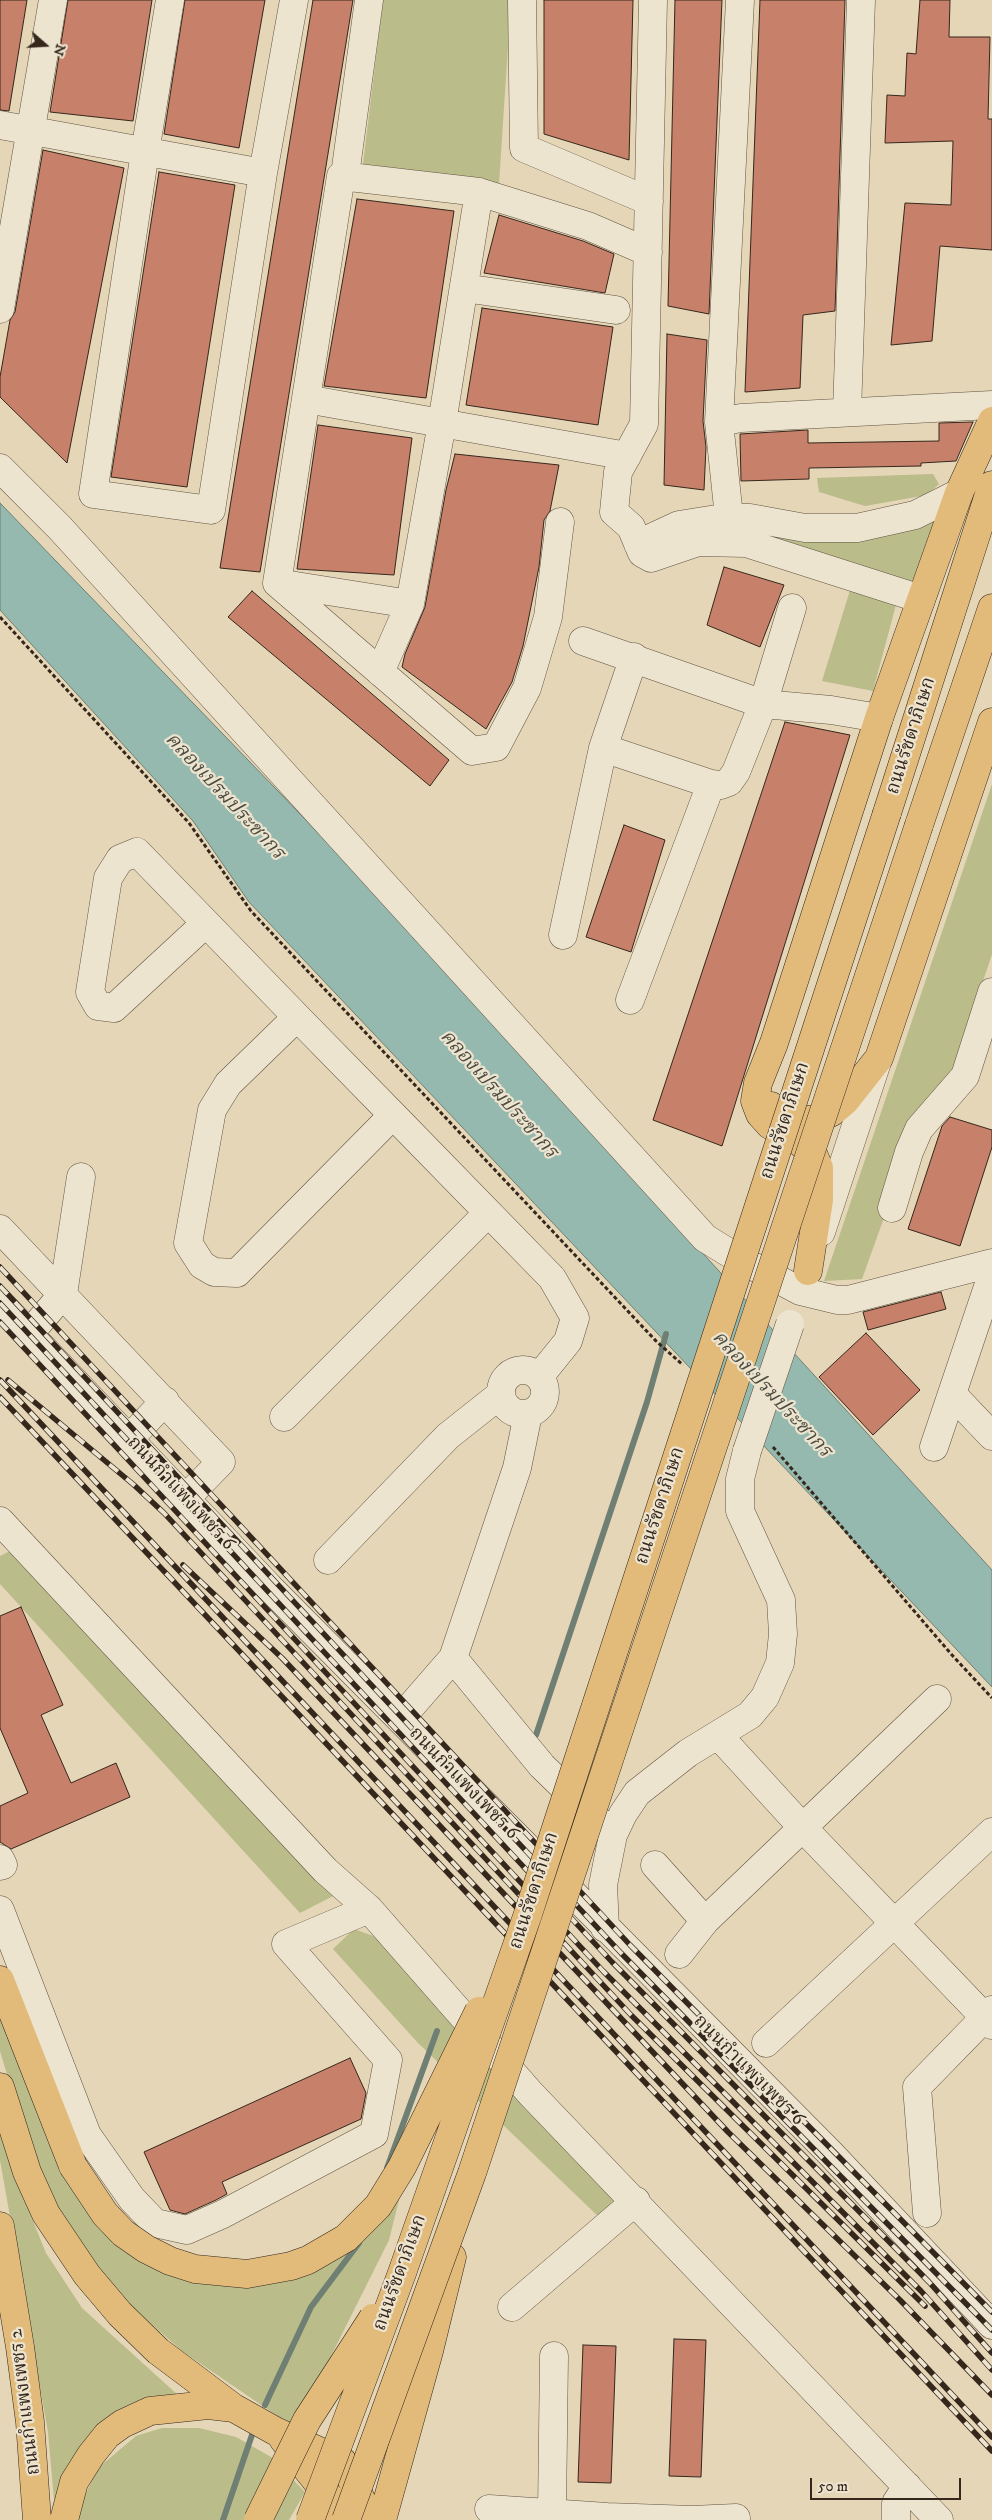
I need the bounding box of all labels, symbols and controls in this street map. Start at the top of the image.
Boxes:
north arrow [20,20,70,70]
text: N [49,42,70,58]
street label: ถนนรัชดาภิเษก [882,674,942,798]
water label: คลองเปรมประชากร [159,729,289,865]
water label: คลองเปรมประชากร [434,1026,562,1164]
street label: ถนนรัชดาภิเษก [756,1059,816,1183]
water label: คลองเปรมประชากร [706,1327,836,1463]
street label: ถนนกำแพงเพชร 6 [121,1432,239,1556]
street label: ถนนรัชดาภิเษก [631,1444,691,1568]
street label: ถนนกำแพงเพชร 6 [403,1723,523,1845]
street label: ถนนรัชดาภิเษก [505,1829,565,1953]
street label: ถนนกำแพงเพชร 6 [688,2011,808,2131]
street label: ถนนรัชดาภิเษก [369,2212,433,2334]
street label: ถนนกำแพงเพชร 2 [6,2328,46,2476]
scale bar [812,2468,963,2500]
text: 50 m [818,2477,848,2496]

